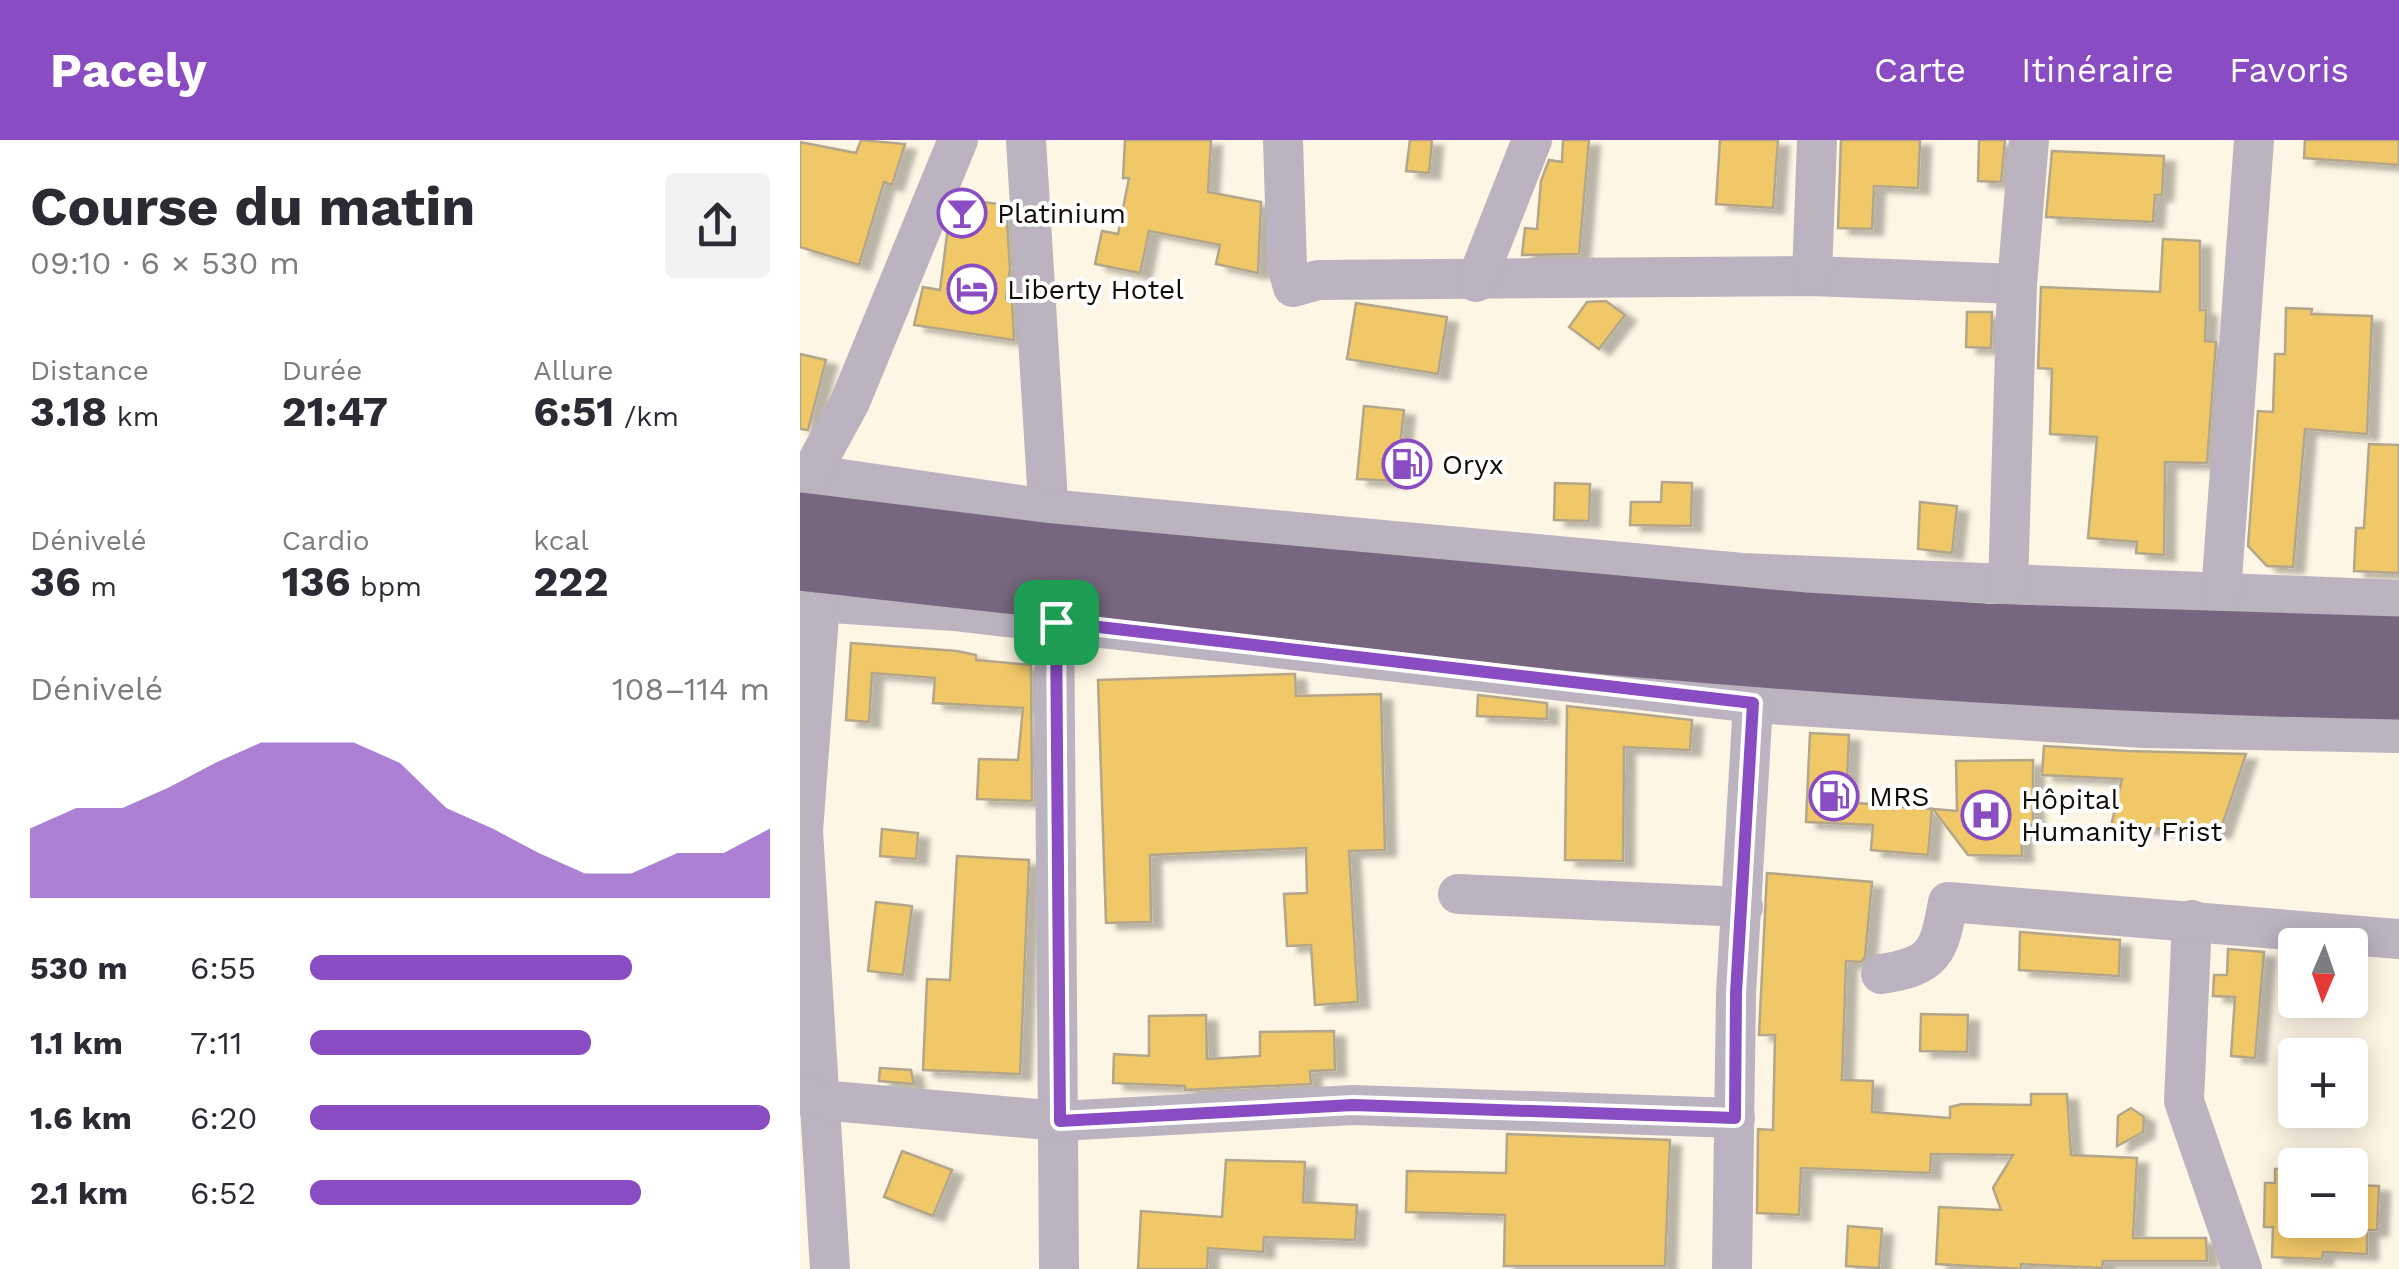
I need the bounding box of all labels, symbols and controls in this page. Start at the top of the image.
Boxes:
text: Pacely [50,42,207,99]
text: Carte [1874,49,1966,91]
text: Itinéraire [2021,49,2174,91]
text: Favoris [2229,49,2349,91]
button: share [665,173,770,278]
text: Course du matin [30,174,475,238]
bar icon: Platinium [936,187,988,239]
place label: Platinium [997,197,1126,230]
text: 09:10 · 6 × 530 m [30,244,300,282]
hotel icon: Liberty Hotel [946,263,998,315]
place label: Liberty Hotel [1007,273,1184,306]
text: Distance [30,354,149,387]
text: Durée [282,354,362,387]
text: Allure [533,354,613,387]
text: 3.18 [30,387,107,436]
text: 21:47 [282,387,388,436]
text: 6:51 [533,387,614,436]
text: km [107,400,159,433]
text: /km [614,400,679,433]
fuel station icon: Oryx [1381,438,1433,490]
place label: Oryx [1442,448,1504,481]
text: Dénivelé [30,524,147,557]
text: Cardio [282,524,370,557]
text: kcal [533,524,589,557]
text: 36 [30,557,81,606]
text: 136 [282,557,351,606]
text: 222 [533,557,608,606]
text: m [81,570,117,603]
text: bpm [351,570,422,603]
pin [1014,580,1099,665]
icon: arrive [1029,595,1084,650]
text: Dénivelé [30,670,163,708]
text: 108–114 m [612,670,770,708]
fuel station icon: MRS [1808,770,1860,822]
place label: MRS [1869,780,1929,813]
place label: Hôpital Humanity Frist [2021,783,2223,848]
hospital icon: Hôpital Humanity Frist [1960,789,2012,841]
north arrow [2278,928,2368,1018]
map controls [2278,928,2368,1238]
text: 530 m [30,949,128,987]
text: 6:55 [190,949,256,987]
text: 1.1 km [30,1024,123,1062]
text: 7:11 [190,1024,242,1062]
button: + [2278,1038,2368,1128]
text: 1.6 km [30,1099,132,1137]
text: 6:20 [190,1099,258,1137]
button: − [2278,1148,2368,1238]
text: 2.1 km [30,1174,128,1212]
text: 6:52 [190,1174,256,1212]

